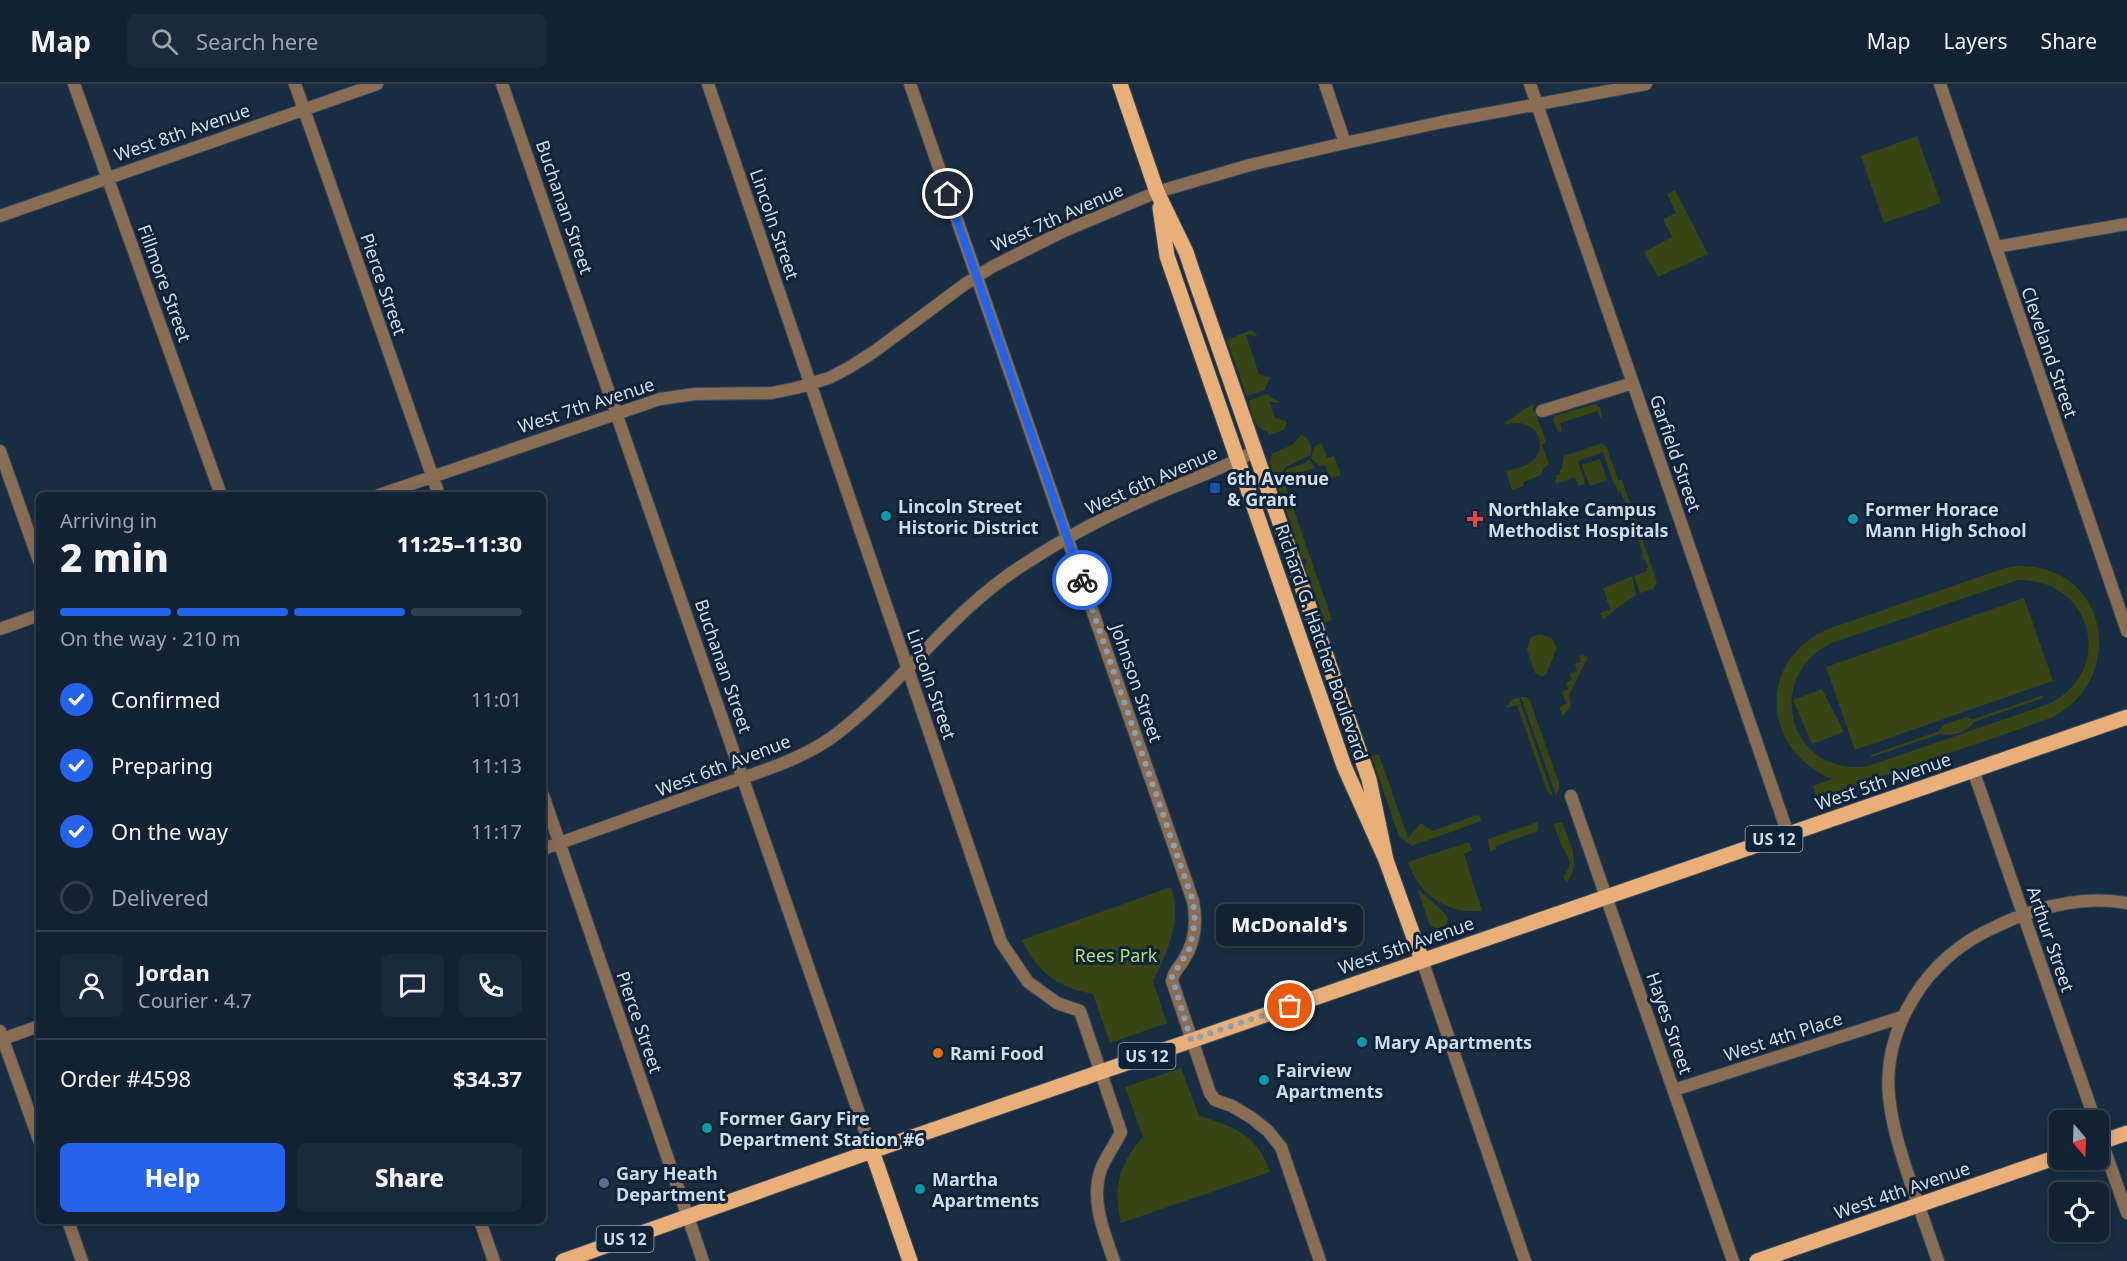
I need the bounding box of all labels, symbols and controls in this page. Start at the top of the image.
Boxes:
search box [127,14,547,68]
text: Map [30,22,91,60]
icon: search [148,25,181,58]
text: Search here [196,26,318,56]
text: Map [1867,27,1911,55]
text: Layers [1944,27,2008,55]
text: Share [2041,27,2097,55]
street label: West 8th Avenue [111,98,253,166]
street label: Buchanan Street [531,137,599,278]
street label: Lincoln Street [745,166,805,283]
pin [922,168,973,219]
icon: home [931,177,964,210]
street label: West 7th Avenue [987,177,1127,257]
street label: Fillmore Street [133,221,198,345]
street label: Pierce Street [355,230,413,339]
street label: Cleveland Street [2016,283,2084,421]
street label: West 7th Avenue [515,372,657,438]
street label: Garfield Street [1645,391,1707,515]
street label: West 6th Avenue [1081,440,1221,520]
place label: 6th Avenue & Grant [1227,466,1329,511]
marker: 6th Avenue & Grant [1208,481,1222,495]
place label: Lincoln Street Historic District [898,494,1039,539]
place label: Northlake Campus Methodist Hospitals [1488,497,1669,542]
place label: Former Horace Mann High School [1865,497,2027,542]
text: Arriving in [60,507,157,534]
marker: Lincoln Street Historic District [879,509,893,523]
marker: Northlake Campus Methodist Hospitals [1466,510,1484,528]
marker: Former Horace Mann High School [1846,512,1860,526]
street label: Richard G. Hatcher Boulevard [1270,521,1374,763]
text: 11:25–11:30 [397,528,522,558]
text: 2 min [60,530,169,583]
courier [1052,550,1112,610]
icon: bike [1066,564,1099,597]
street label: Buchanan Street [690,596,758,737]
street label: Johnson Street [1105,619,1169,746]
text: On the way · 210 m [60,625,240,652]
street label: Lincoln Street [902,626,962,743]
icon: check [60,683,93,716]
text: Confirmed [111,684,221,714]
text: 11:01 [471,686,522,713]
street label: West 6th Avenue [652,728,794,802]
street label: West 5th Avenue [1812,747,1954,815]
icon: check [60,749,93,782]
text: Preparing [111,750,213,780]
text: 11:13 [471,752,522,779]
icon: check [60,815,93,848]
text: On the way [111,816,228,846]
text: 11:17 [471,818,522,845]
road number: US 12 [1746,826,1802,852]
text: Delivered [111,882,209,912]
street label: Arthur Street [2022,883,2080,995]
callout: McDonald's [1216,904,1364,946]
text: McDonald's [1231,911,1348,938]
street label: West 5th Avenue [1335,911,1477,979]
park label: Rees Park [1075,943,1158,967]
button: person [60,954,123,1017]
button: chat [381,954,444,1017]
button: phone [459,954,522,1017]
text: Jordan [138,957,210,987]
street label: Pierce Street [611,968,669,1077]
street label: Hayes Street [1641,969,1699,1078]
pin [1264,980,1315,1031]
text: Courier · 4.7 [138,987,252,1014]
icon: bag [1273,989,1306,1022]
street label: West 4th Place [1721,1006,1845,1066]
place label: Mary Apartments [1374,1030,1532,1054]
marker: Mary Apartments [1355,1035,1369,1049]
place label: Rami Food [950,1041,1044,1065]
road number: US 12 [1118,1043,1176,1069]
marker: Rami Food [931,1046,945,1060]
place label: Fairview Apartments [1276,1058,1383,1103]
text: Order #4598 [60,1063,191,1093]
text: $34.37 [453,1063,522,1093]
marker: Fairview Apartments [1257,1073,1271,1087]
place label: Former Gary Fire Department Station #6 [719,1106,925,1151]
north arrow [2049,1110,2109,1170]
map controls [2049,1110,2109,1242]
marker: Former Gary Fire Department Station #6 [700,1121,714,1135]
button: Help [60,1143,285,1212]
button: Share [297,1143,522,1212]
street label: West 4th Avenue [1831,1156,1973,1224]
place label: Gary Heath Department [616,1161,726,1206]
place label: Martha Apartments [932,1167,1039,1212]
marker: Gary Heath Department [597,1176,611,1190]
marker: Martha Apartments [913,1182,927,1196]
button: locate [2049,1182,2109,1242]
road number: US 12 [596,1226,654,1252]

